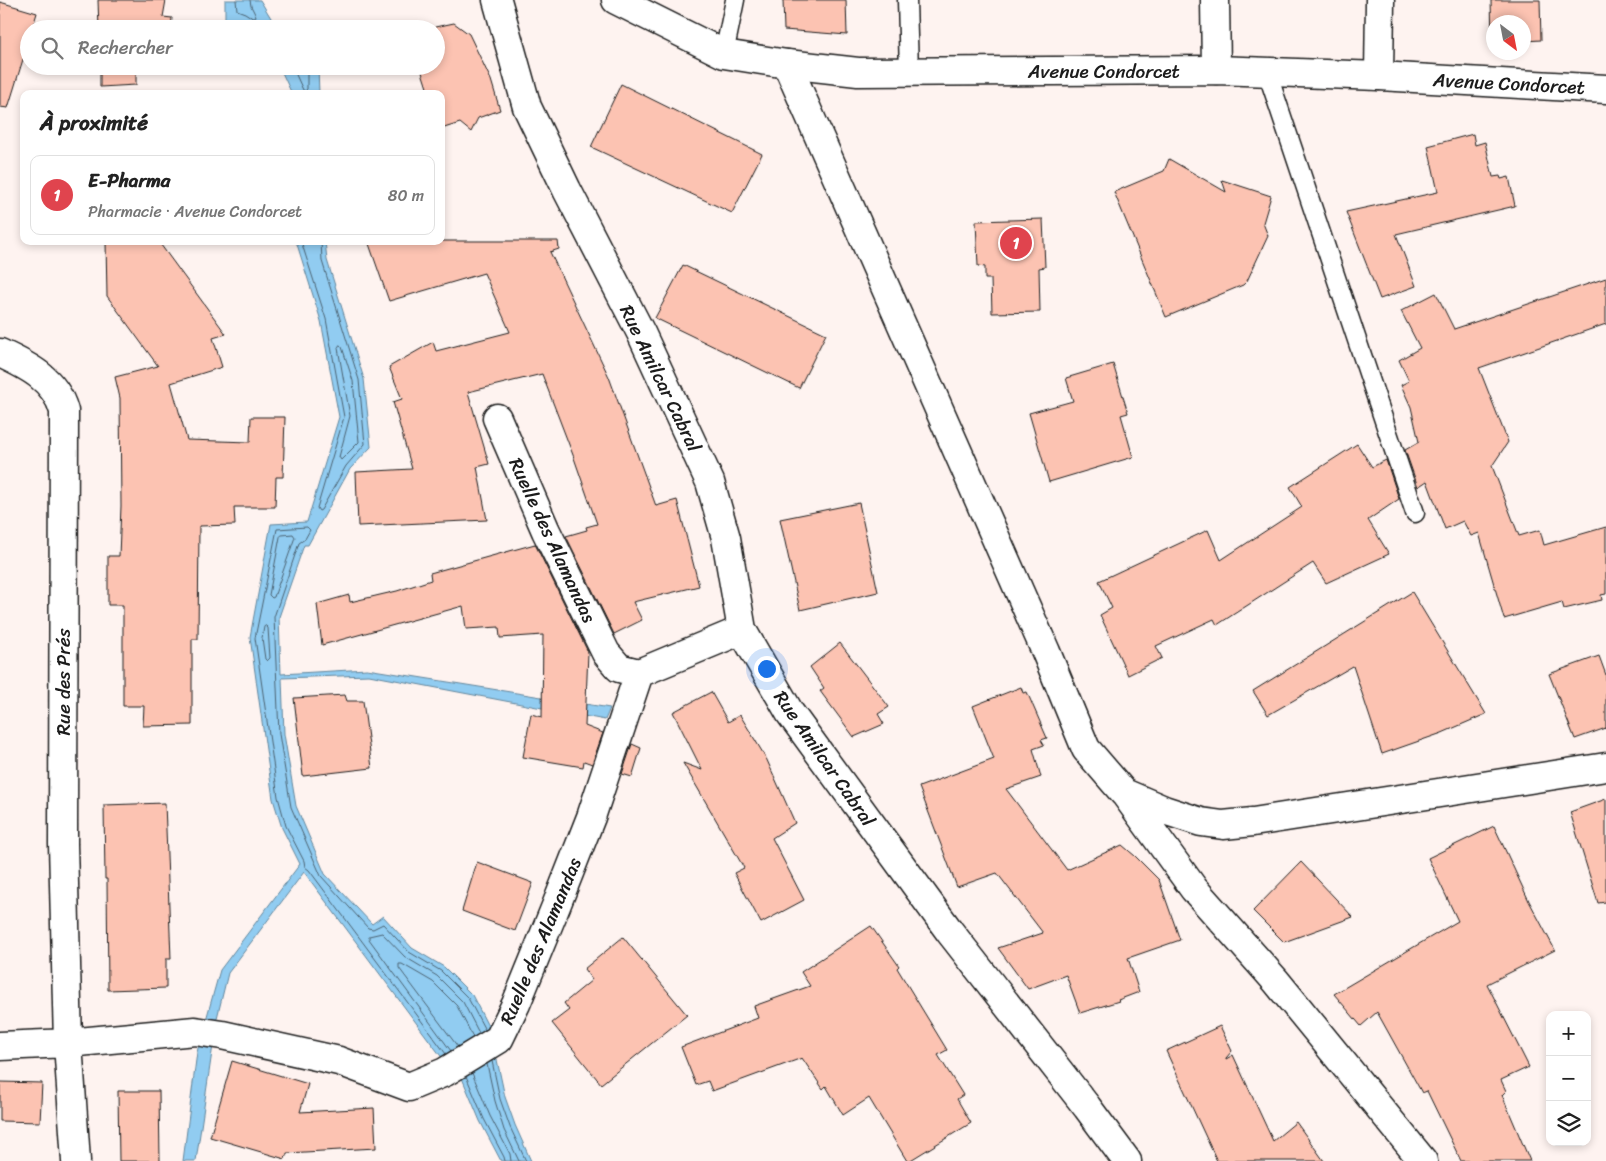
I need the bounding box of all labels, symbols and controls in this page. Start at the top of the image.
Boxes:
north arrow [1486,15,1531,60]
search box [20,20,445,75]
text: Rechercher [78,31,173,64]
icon: search [38,34,66,62]
street label: Avenue Condorcet [1027,55,1180,88]
street label: Avenue Condorcet [1431,63,1586,104]
text: À proximité [40,104,148,142]
text: E-Pharma [88,164,170,197]
text: 1 [54,181,60,210]
text: 80 m [388,181,424,210]
text: Pharmacie · Avenue Condorcet [88,197,302,226]
pin: 1 [1000,224,1032,262]
street label: Rue Amilcar Cabral [611,299,711,458]
street label: Ruelle des Alamandas [500,452,605,628]
street label: Rue des Prés [47,628,80,736]
your location [754,656,780,682]
street label: Rue Amilcar Cabral [765,683,884,834]
street label: Ruelle des Alamandas [490,852,591,1030]
map controls [1546,1011,1591,1146]
button: + [1546,1011,1591,1056]
button: − [1546,1056,1591,1101]
button: layers [1546,1101,1591,1146]

